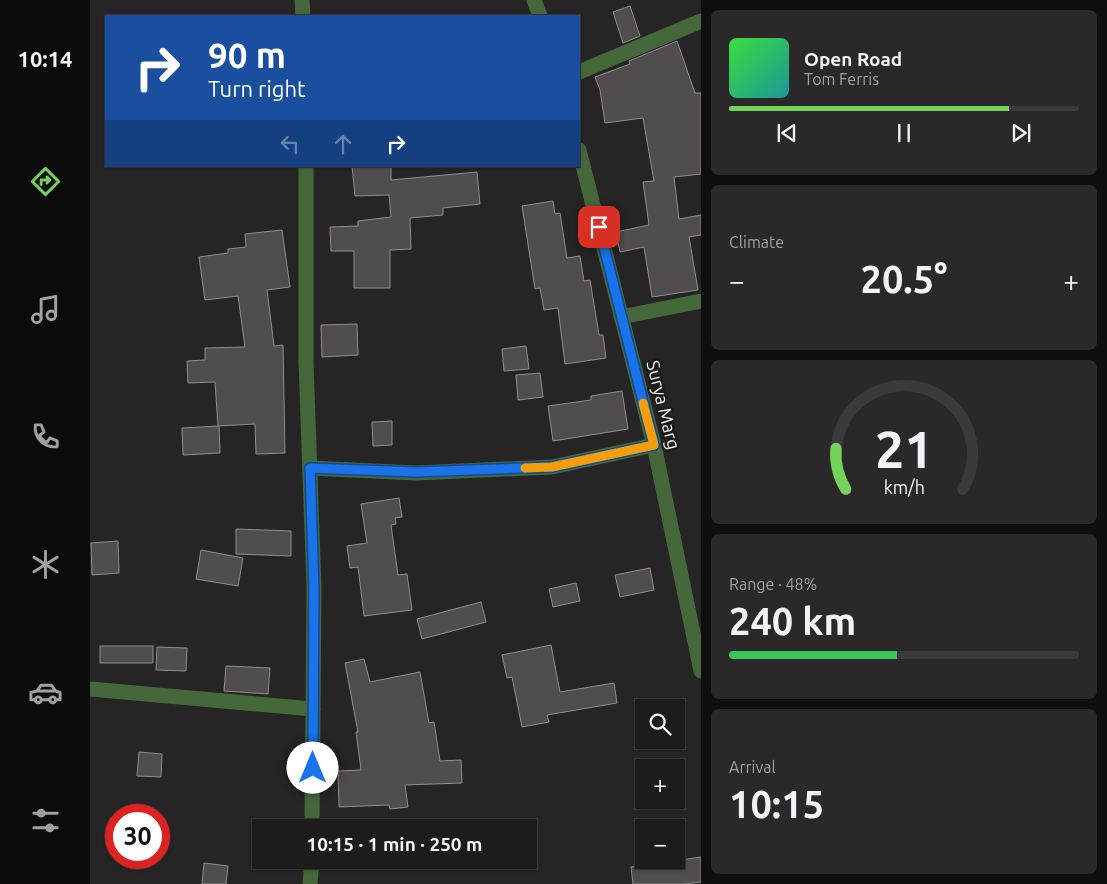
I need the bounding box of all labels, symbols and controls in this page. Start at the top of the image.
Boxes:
icon: right [125,35,190,100]
text: 90 m [208,35,286,75]
text: 10:14 [17,46,73,71]
text: Open Road [804,48,902,70]
text: Tom Ferris [804,70,879,88]
text: Turn right [208,76,306,101]
icon: previous [773,119,801,147]
icon: pause [890,119,918,147]
icon: next [1007,119,1035,147]
icon: left [276,130,304,158]
icon: ahead [329,130,357,158]
icon: right [382,130,410,158]
icon: directions [28,164,63,199]
pin [578,206,620,248]
icon: arrive [585,213,613,241]
text: Climate [729,233,784,251]
text: 20.5° [860,258,948,300]
text: − [729,265,745,296]
text: + [1063,265,1079,296]
icon: music [28,292,63,327]
street label: Surya Marg [643,358,685,451]
icon: phone [28,419,63,454]
text: 21 [875,420,933,478]
text: km/h [883,477,925,497]
icon: climate [28,547,63,582]
text: Range · 48% [729,575,817,593]
text: 240 km [729,600,856,642]
icon: car [28,675,63,710]
map controls [635,699,685,869]
button: search [635,699,685,749]
position arrow [286,741,338,793]
text: Arrival [729,758,776,776]
button: + [635,759,685,809]
text: 10:15 [729,783,824,825]
icon: filters [28,803,63,838]
speed limit sign: 30 [105,804,170,869]
button: − [635,819,685,869]
text: 10:15 · 1 min · 250 m [307,833,482,855]

